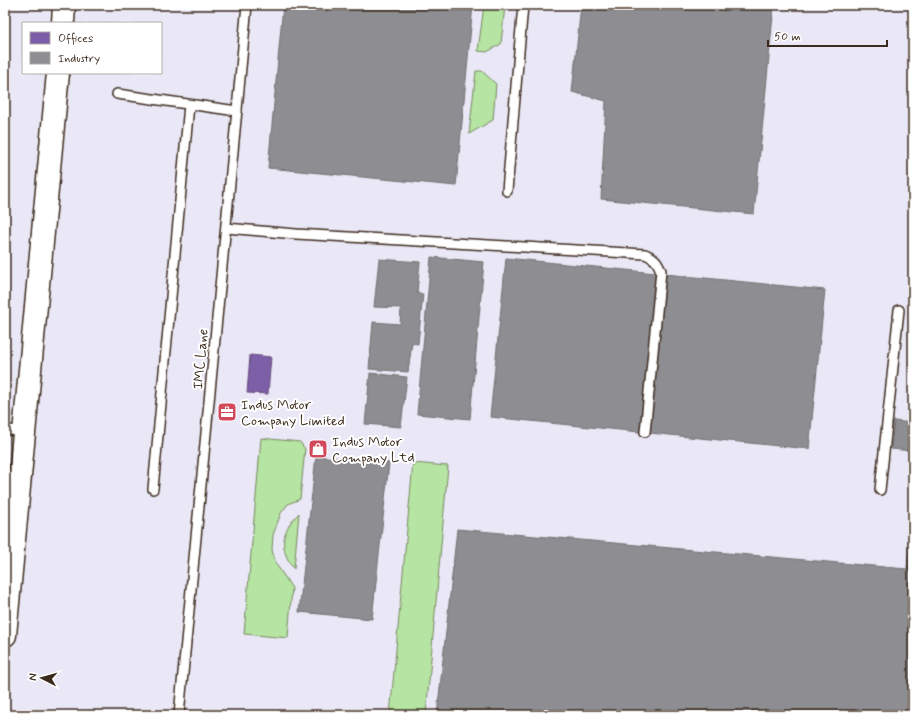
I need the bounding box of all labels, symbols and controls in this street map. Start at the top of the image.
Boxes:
legend [22,22,162,74]
scale bar [768,22,887,48]
text: 50 m [774,29,801,45]
text: Offices [58,31,93,47]
text: Industry [58,51,100,67]
street label: IMC Lane [189,328,213,390]
place label: Indus Motor Company Limited [241,396,345,430]
office icon: Indus Motor Company Limited [216,401,238,423]
place label: Indus Motor Company Ltd [332,433,415,467]
shop icon: Indus Motor Company Ltd [307,438,329,460]
north arrow [22,658,62,698]
text: N [26,673,40,681]

